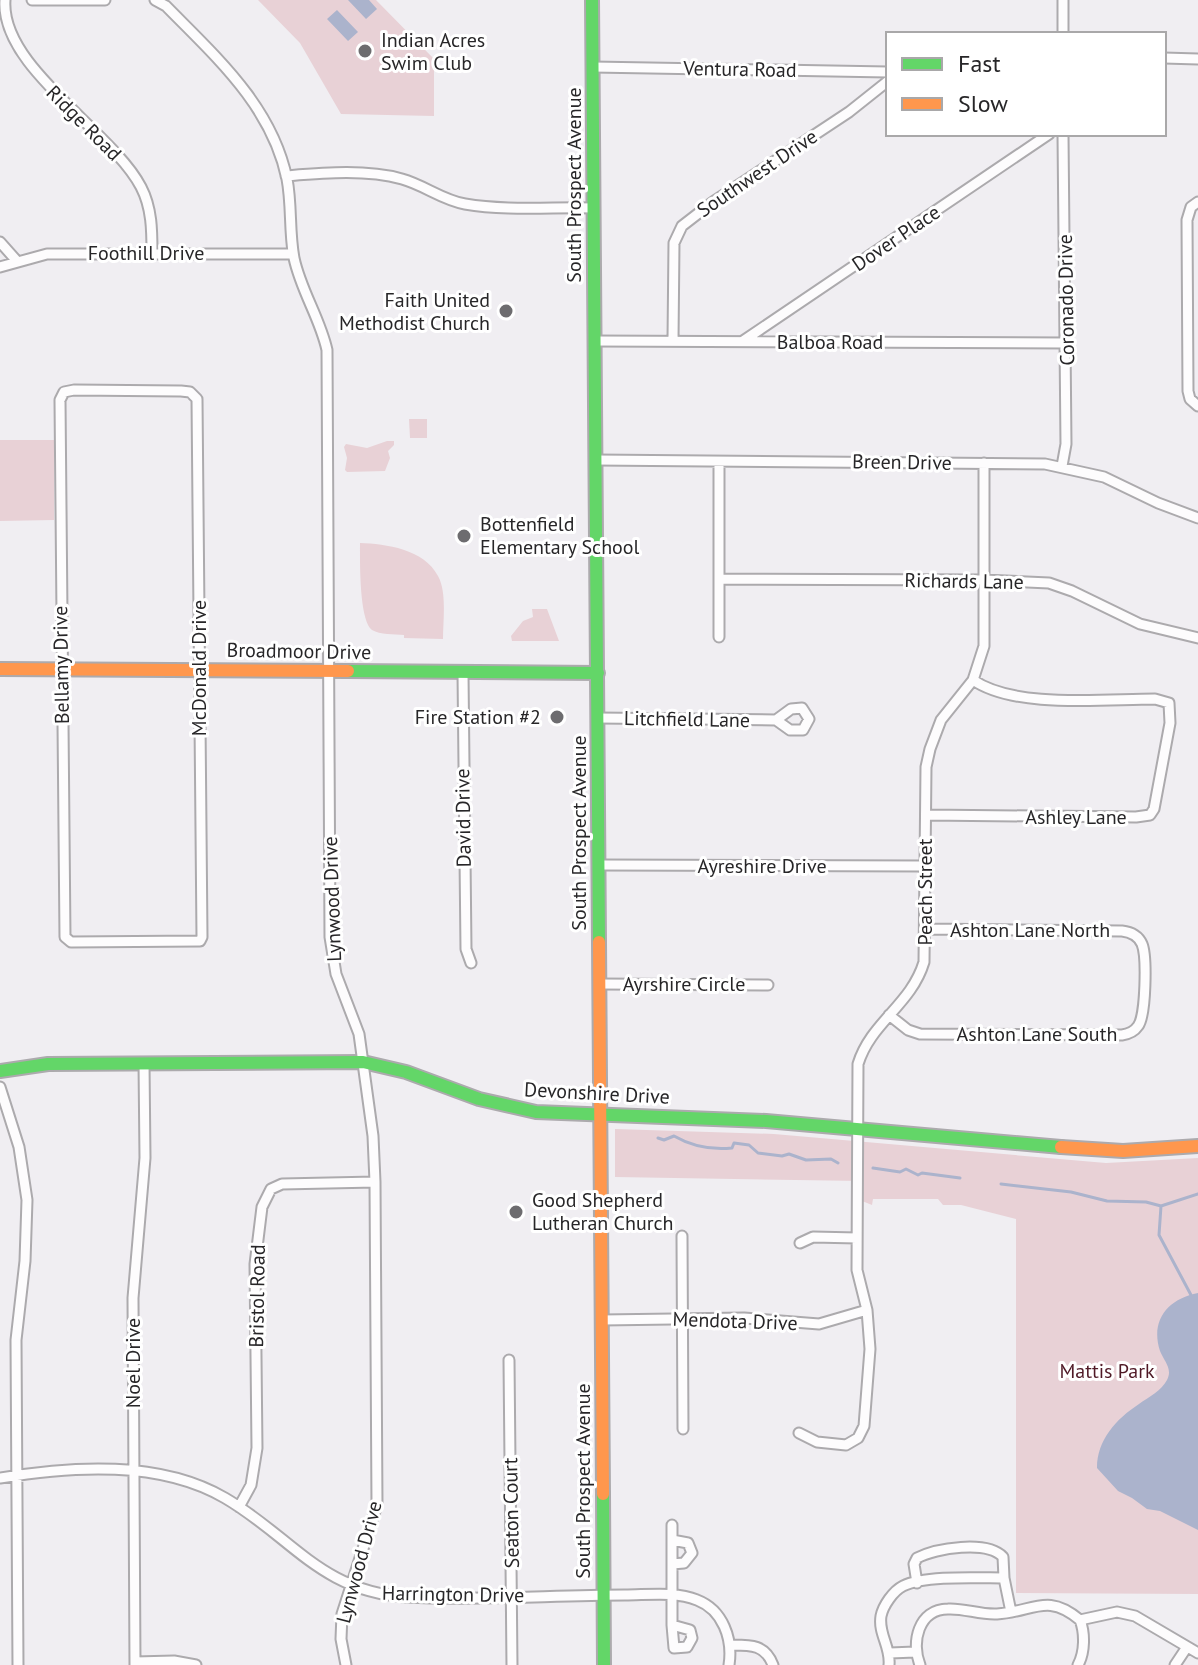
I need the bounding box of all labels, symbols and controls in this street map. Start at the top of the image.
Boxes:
place label: Indian Acres Swim Club [381,27,485,76]
legend [886,32,1166,136]
marker: Indian Acres Swim Club [356,42,374,60]
text: Fast [958,48,1001,79]
street label: Ventura Road [682,55,797,83]
street label: Ridge Road [41,80,127,166]
street label: South Prospect Avenue [561,87,587,283]
text: Slow [958,88,1008,119]
street label: Southwest Drive [692,123,822,223]
street label: Dover Place [847,199,945,277]
street label: Coronado Drive [1052,234,1080,366]
street label: Foothill Drive [88,240,204,266]
place label: Faith United Methodist Church [339,287,490,336]
marker: Faith United Methodist Church [497,302,515,320]
street label: Balboa Road [777,329,883,355]
street label: Breen Drive [852,448,952,476]
place label: Bottenfield Elementary School [480,511,640,560]
marker: Bottenfield Elementary School [455,527,473,545]
street label: Richards Lane [904,567,1024,595]
street label: McDonald Drive [186,600,212,736]
street label: Bellamy Drive [47,606,75,724]
street label: Broadmoor Drive [227,637,371,665]
place label: Fire Station #2 [415,704,541,730]
street label: Litchfield Lane [624,705,750,733]
marker: Fire Station #2 [548,708,566,726]
street label: South Prospect Avenue [566,735,592,931]
street label: David Drive [449,768,477,868]
street label: Ashley Lane [1025,804,1127,830]
street label: Lynwood Drive [317,836,347,962]
street label: Peach Street [912,838,938,945]
street label: Ayreshire Drive [697,853,827,879]
street label: Ashton Lane North [950,917,1110,943]
street label: Ayrshire Circle [623,971,745,997]
street label: Ashton Lane South [957,1021,1117,1047]
street label: Devonshire Drive [524,1076,670,1110]
place label: Good Shepherd Lutheran Church [532,1187,674,1236]
marker: Good Shepherd Lutheran Church [507,1203,525,1221]
street label: Bristol Road [243,1244,271,1348]
street label: Mendota Drive [672,1306,798,1336]
street label: Noel Drive [120,1318,146,1408]
park label: Mattis Park [1059,1358,1155,1384]
street label: South Prospect Avenue [570,1383,596,1579]
street label: Seaton Court [497,1457,525,1569]
street label: Lynwood Drive [330,1498,388,1626]
street label: Harrington Drive [382,1580,524,1608]

